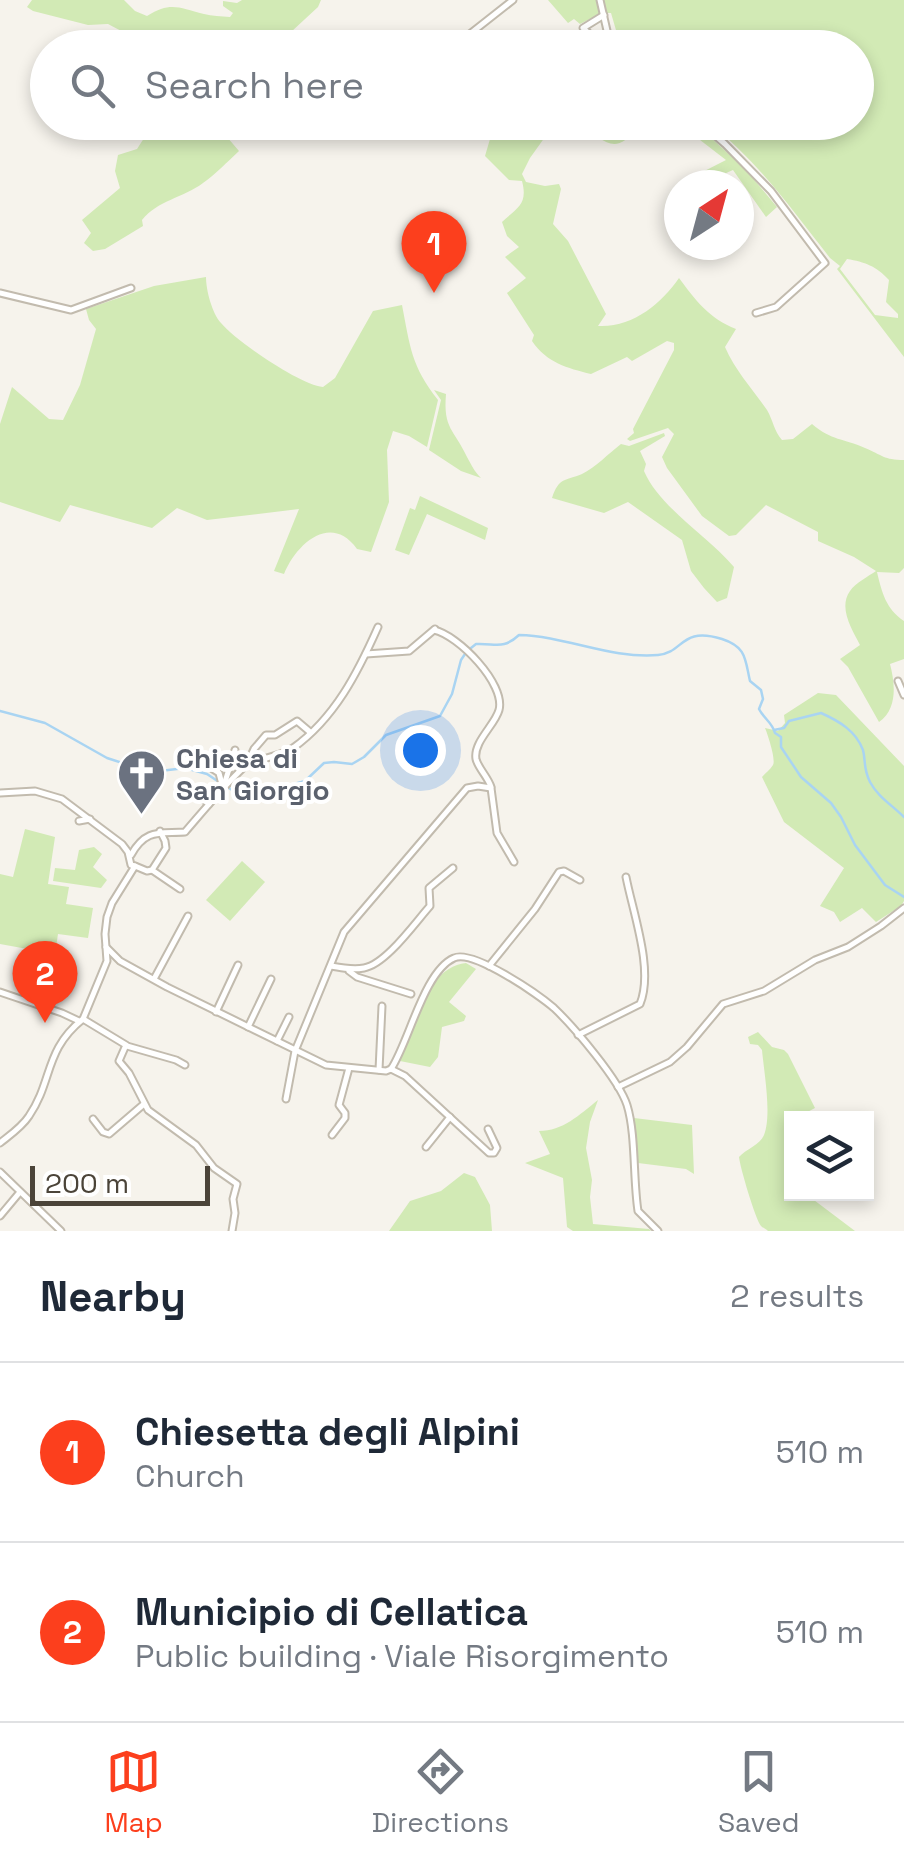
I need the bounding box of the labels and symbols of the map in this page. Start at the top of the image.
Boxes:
north arrow [664,170,754,260]
pin: 1 [402,210,466,293]
your location [395,725,446,776]
place label: Chiesa di San Giorgio [176,740,330,808]
church icon: Chiesa di San Giorgio [115,748,167,816]
pin: 2 [12,940,78,1023]
scale bar [30,1161,210,1206]

